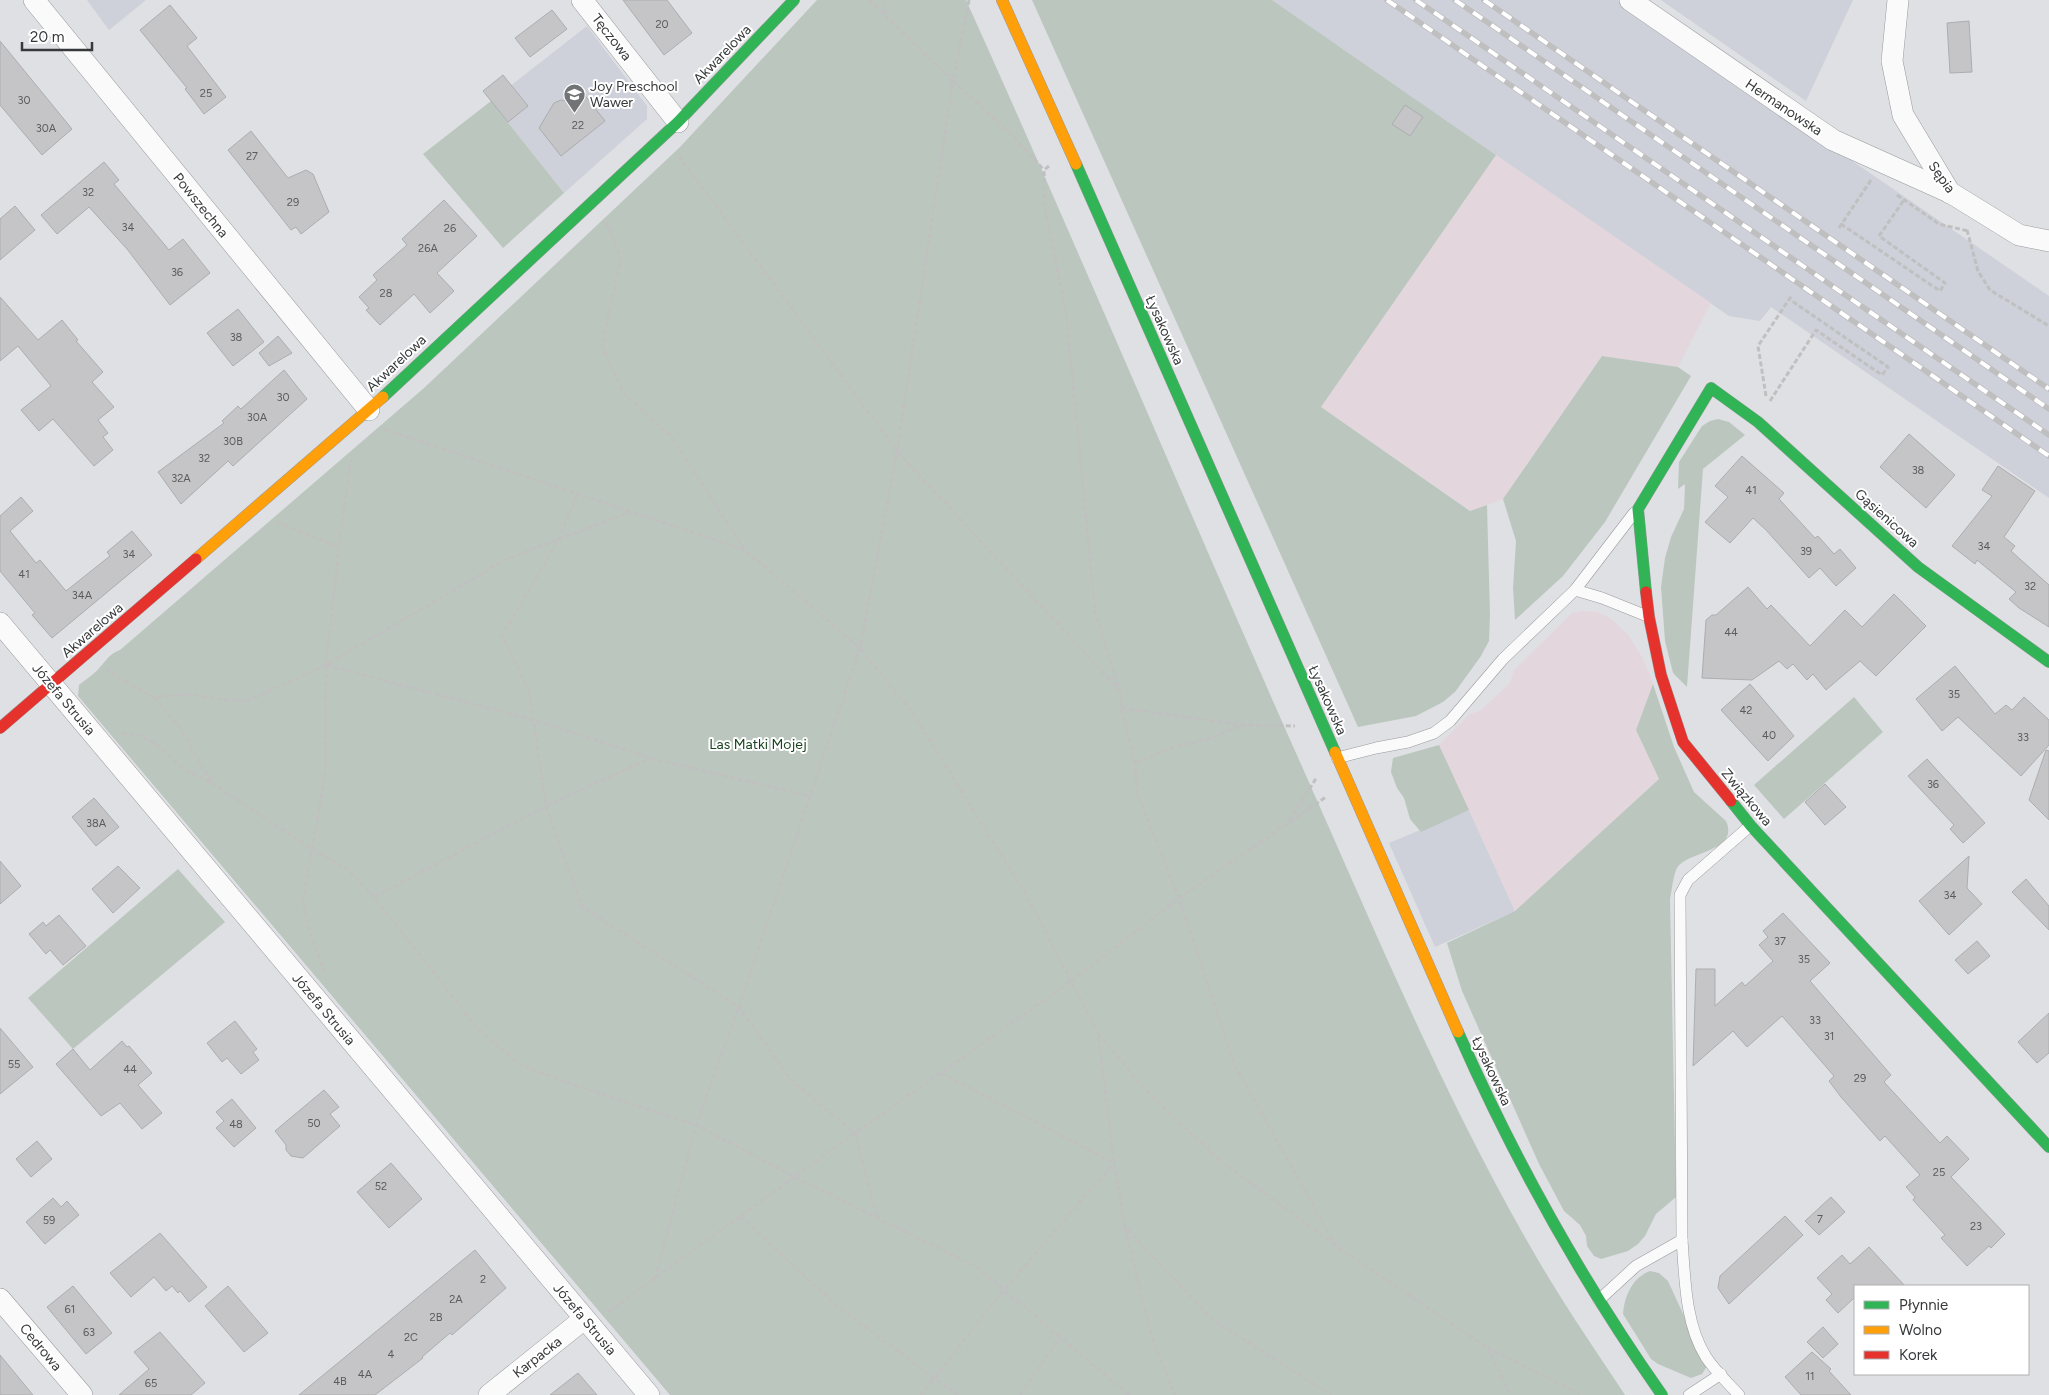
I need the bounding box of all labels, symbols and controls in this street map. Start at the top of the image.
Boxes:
street label: Tęczowa [588,10,635,64]
house number: 20 [655,18,669,31]
scale bar [22,20,92,52]
street label: Akwarelowa [690,21,755,87]
text: 20 m [30,28,64,46]
street label: Hermanowska [1742,75,1825,139]
place label: Joy Preschool Wawer [590,78,678,111]
school or university icon: Joy Preschool Wawer [562,82,586,113]
house number: 25 [200,87,212,100]
house number: 30 [17,94,31,107]
house number: 22 [572,119,584,132]
house number: 30A [36,122,57,135]
house number: 27 [246,150,258,163]
street label: Sępia [1924,158,1959,196]
street label: Powszechna [169,170,232,241]
house number: 32 [82,186,94,199]
house number: 29 [287,196,299,209]
house number: 34 [122,221,135,234]
house number: 26 [444,222,456,235]
house number: 26A [418,242,438,255]
house number: 36 [171,266,183,279]
house number: 28 [380,287,393,300]
street label: Łysakowska [1142,293,1187,368]
house number: 38 [230,331,243,344]
street label: Akwarelowa [363,331,430,395]
house number: 30 [276,391,290,404]
house number: 30A [247,411,268,424]
house number: 30B [223,435,243,448]
house number: 32 [198,452,210,465]
house number: 38 [1912,464,1925,477]
house number: 32A [171,472,191,485]
house number: 41 [1745,484,1757,497]
street label: Gąsienicowa [1851,485,1922,551]
house number: 34 [1978,540,1991,553]
house number: 39 [1800,545,1812,558]
house number: 34 [123,548,136,561]
house number: 41 [18,568,30,581]
house number: 32 [2024,580,2036,593]
house number: 34A [72,589,93,602]
street label: Akwarelowa [58,599,126,662]
house number: 44 [1724,626,1738,639]
street label: Józefa Strusia [29,660,99,739]
street label: Łysakowska [1305,663,1350,738]
house number: 35 [1948,688,1960,701]
house number: 42 [1740,704,1752,717]
house number: 40 [1762,729,1776,742]
house number: 33 [2017,731,2029,744]
park label: Las Matki Mojej [709,736,807,753]
street label: Związkowa [1718,765,1776,829]
house number: 36 [1927,778,1939,791]
house number: 38A [86,817,107,830]
house number: 34 [1944,889,1957,902]
house number: 37 [1774,935,1786,948]
house number: 35 [1798,953,1810,966]
street label: Józefa Strusia [289,970,359,1049]
house number: 33 [1809,1014,1821,1027]
house number: 31 [1824,1030,1834,1043]
street label: Łysakowska [1468,1034,1515,1108]
house number: 55 [8,1058,20,1071]
house number: 44 [123,1063,137,1076]
house number: 29 [1854,1072,1866,1085]
house number: 50 [307,1117,321,1130]
house number: 48 [229,1118,243,1131]
house number: 25 [1933,1166,1945,1179]
house number: 52 [375,1180,387,1193]
house number: 7 [1817,1213,1823,1226]
house number: 59 [43,1214,55,1227]
house number: 23 [1970,1220,1982,1233]
house number: 2 [480,1273,486,1286]
street label: Józefa Strusia [550,1280,620,1359]
legend [1854,1285,2029,1375]
house number: 2A [449,1293,463,1306]
text: Płynnie [1899,1296,1948,1314]
house number: 61 [65,1303,75,1316]
house number: 2B [430,1311,443,1324]
street label: Cedrowa [16,1320,65,1374]
text: Wolno [1899,1321,1942,1339]
house number: 63 [83,1326,95,1339]
house number: 2C [404,1331,418,1344]
street label: Karpacka [510,1333,565,1382]
text: Korek [1899,1346,1938,1364]
house number: 4 [388,1348,395,1361]
house number: 4A [358,1368,373,1381]
house number: 11 [1805,1370,1815,1383]
house number: 4B [333,1375,347,1388]
house number: 65 [145,1377,157,1390]

